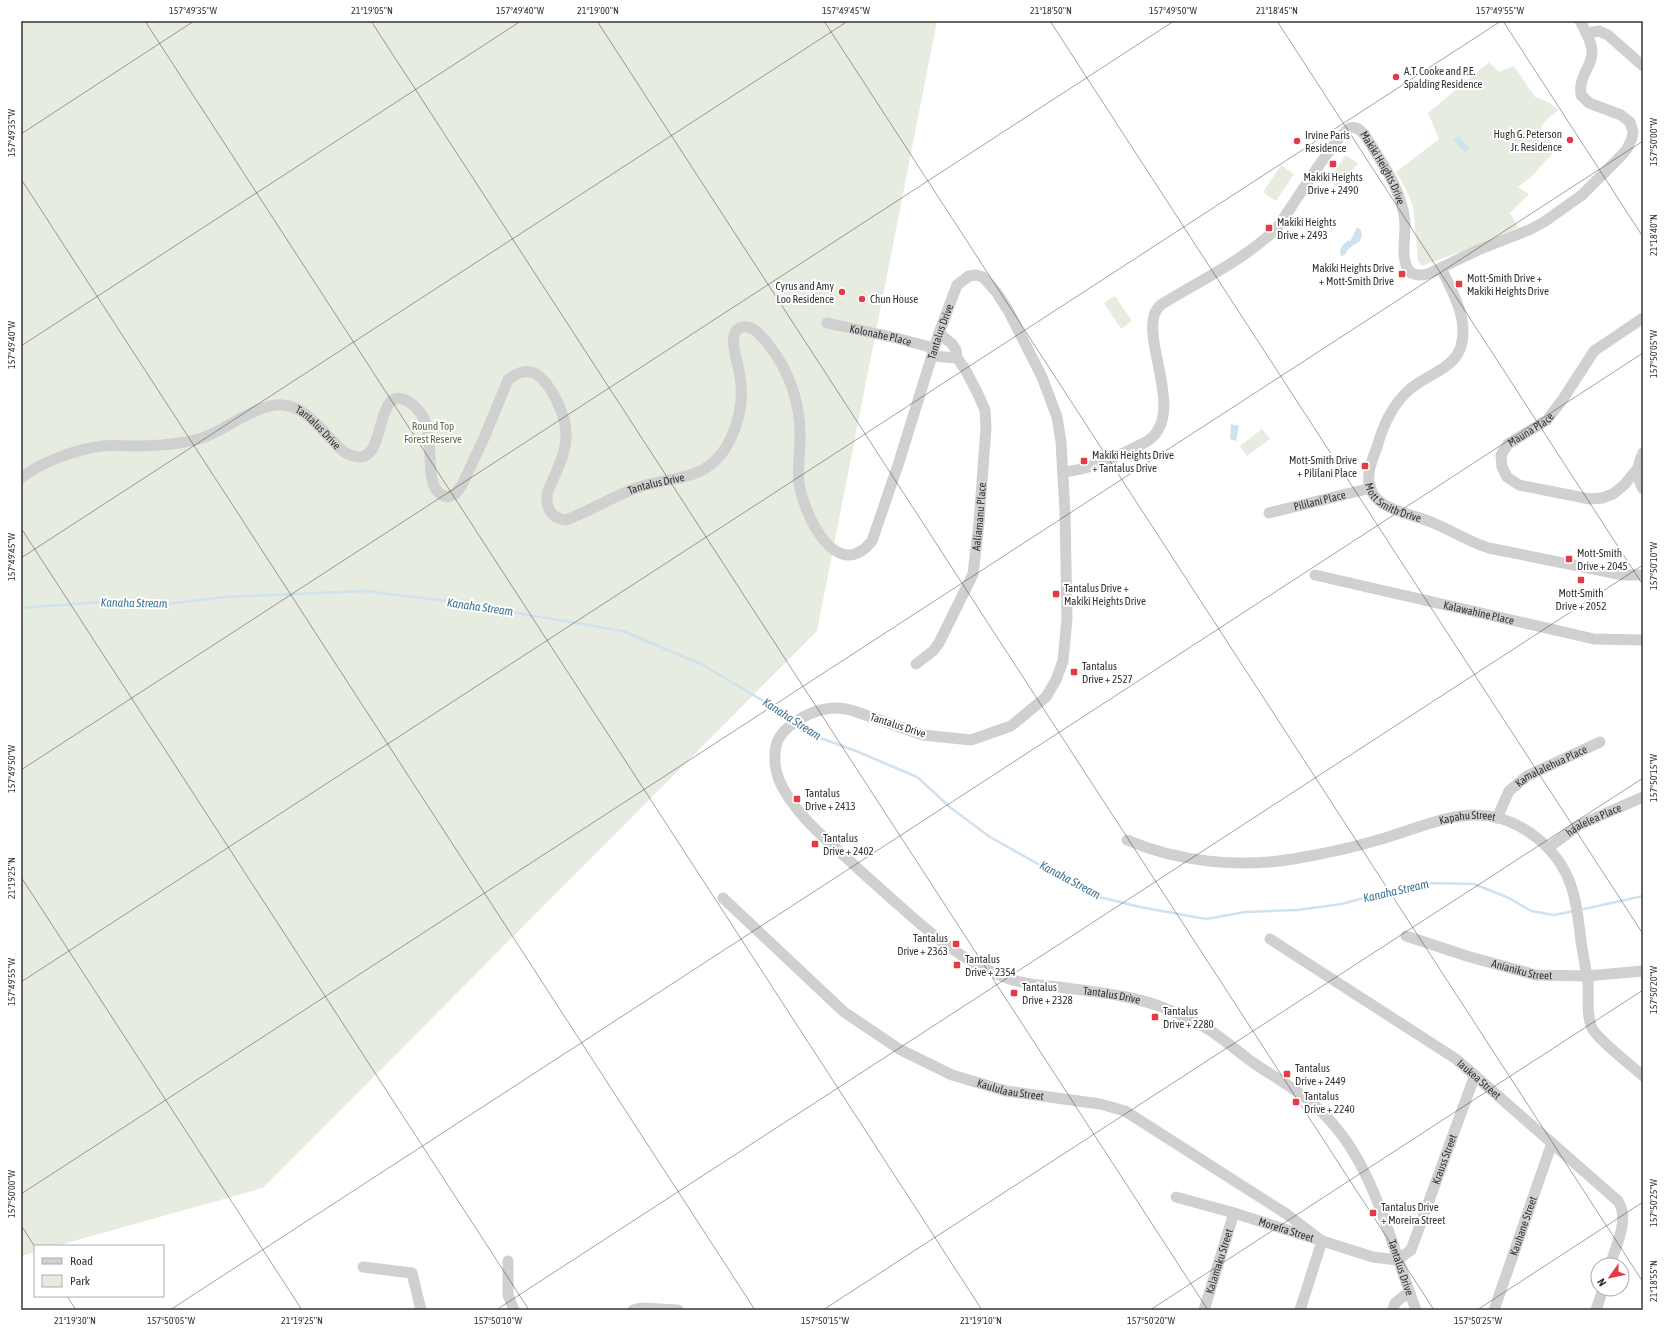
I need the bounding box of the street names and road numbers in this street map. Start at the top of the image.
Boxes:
street label: Makiki Heights Drive [1358,129,1407,206]
street label: Tantalus Drive [925,302,955,361]
street label: Kolonahe Place [849,322,913,348]
street label: Tantalus Drive [294,403,343,452]
street label: Mauna Place [1506,411,1556,449]
street label: Tantalus Drive [626,471,686,497]
street label: Mott Smith Drive [1363,481,1423,524]
street label: Aaliamanu Place [970,482,988,552]
street label: Pililani Place [1292,488,1347,513]
street label: Kalawahine Place [1442,599,1515,626]
street label: Tantalus Drive [869,710,927,740]
street label: Kamalalehua Place [1513,743,1589,789]
street label: haalelea Place [1564,801,1623,839]
street label: Kapahu Street [1438,809,1497,826]
street label: Anianiku Street [1490,957,1552,981]
street label: Tantalus Drive [1082,984,1142,1006]
street label: Iaukea Street [1455,1057,1503,1101]
street label: Kaululaau Street [976,1077,1045,1102]
street label: Krauss Street [1430,1133,1459,1186]
street label: Kauhane Street [1507,1195,1539,1257]
street label: Moreira Street [1257,1215,1315,1244]
street label: Kalamaku Street [1203,1227,1235,1295]
street label: Tantalus Drive [1386,1238,1416,1297]

